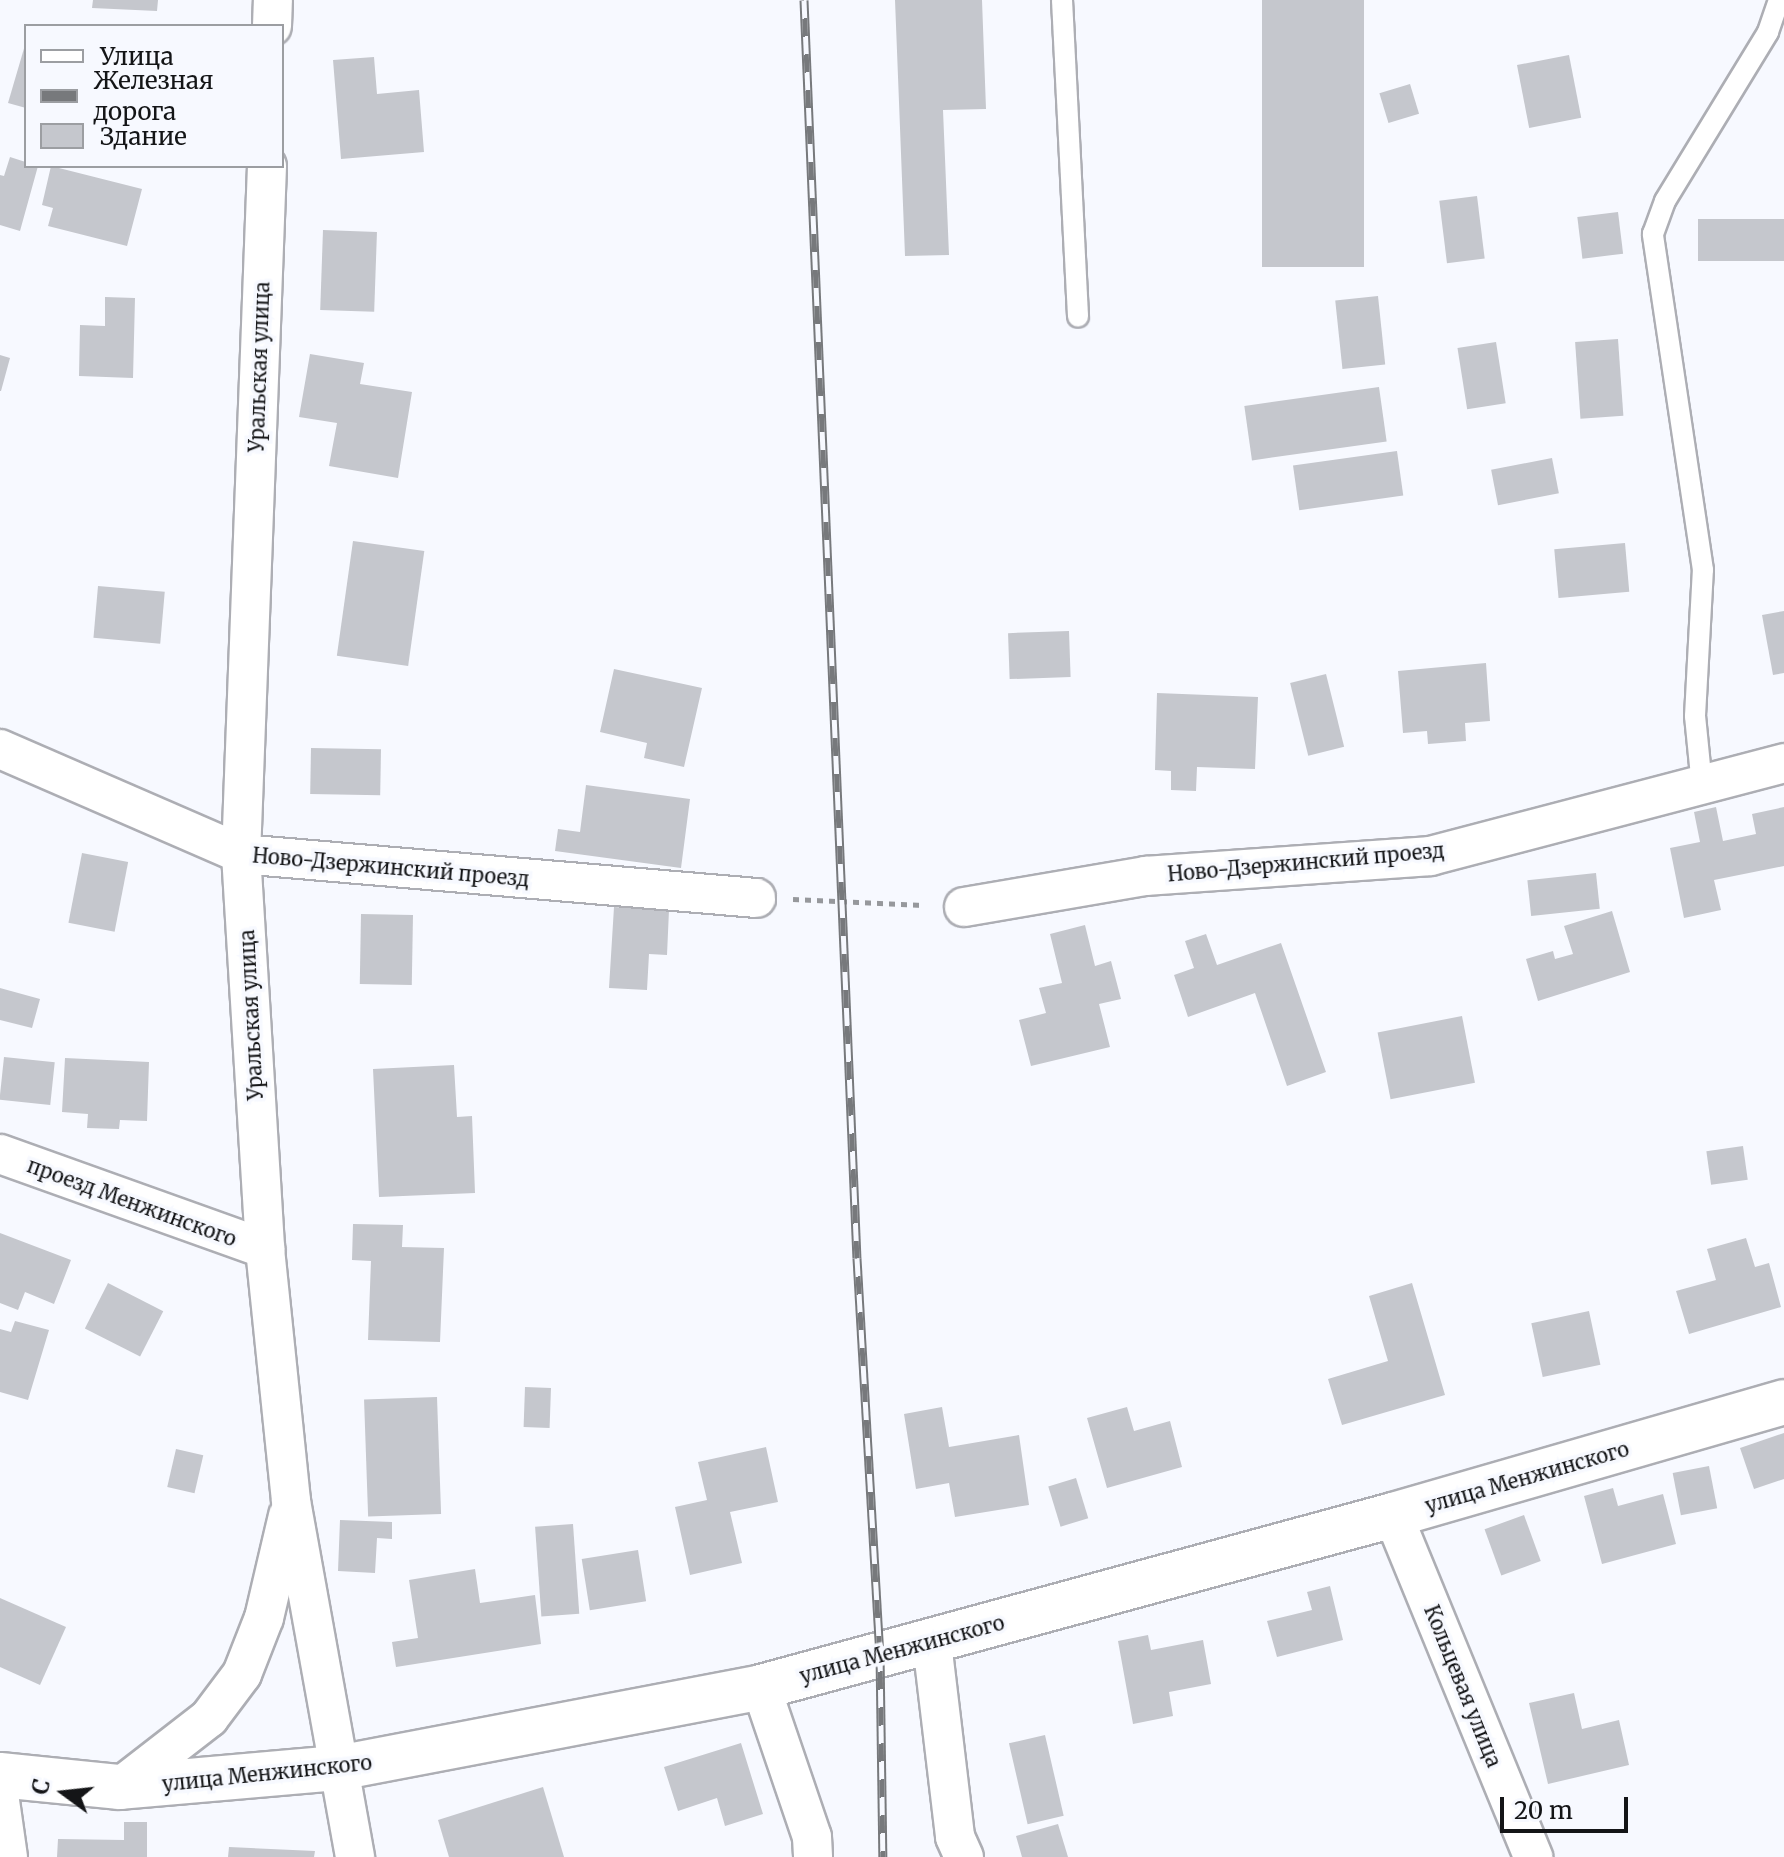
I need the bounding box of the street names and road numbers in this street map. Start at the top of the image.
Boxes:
street label: Уральская улица [244,281,274,453]
street label: Ново-Дзержинский проезд [1166,838,1446,886]
street label: Ново-Дзержинский проезд [251,843,531,891]
street label: Уральская улица [235,929,267,1101]
street label: проезд Менжинского [24,1153,240,1251]
street label: улица Менжинского [1422,1436,1632,1518]
street label: Кольцевая улица [1420,1601,1506,1771]
street label: улица Менжинского [797,1610,1007,1688]
street label: улица Менжинского [161,1750,373,1796]

